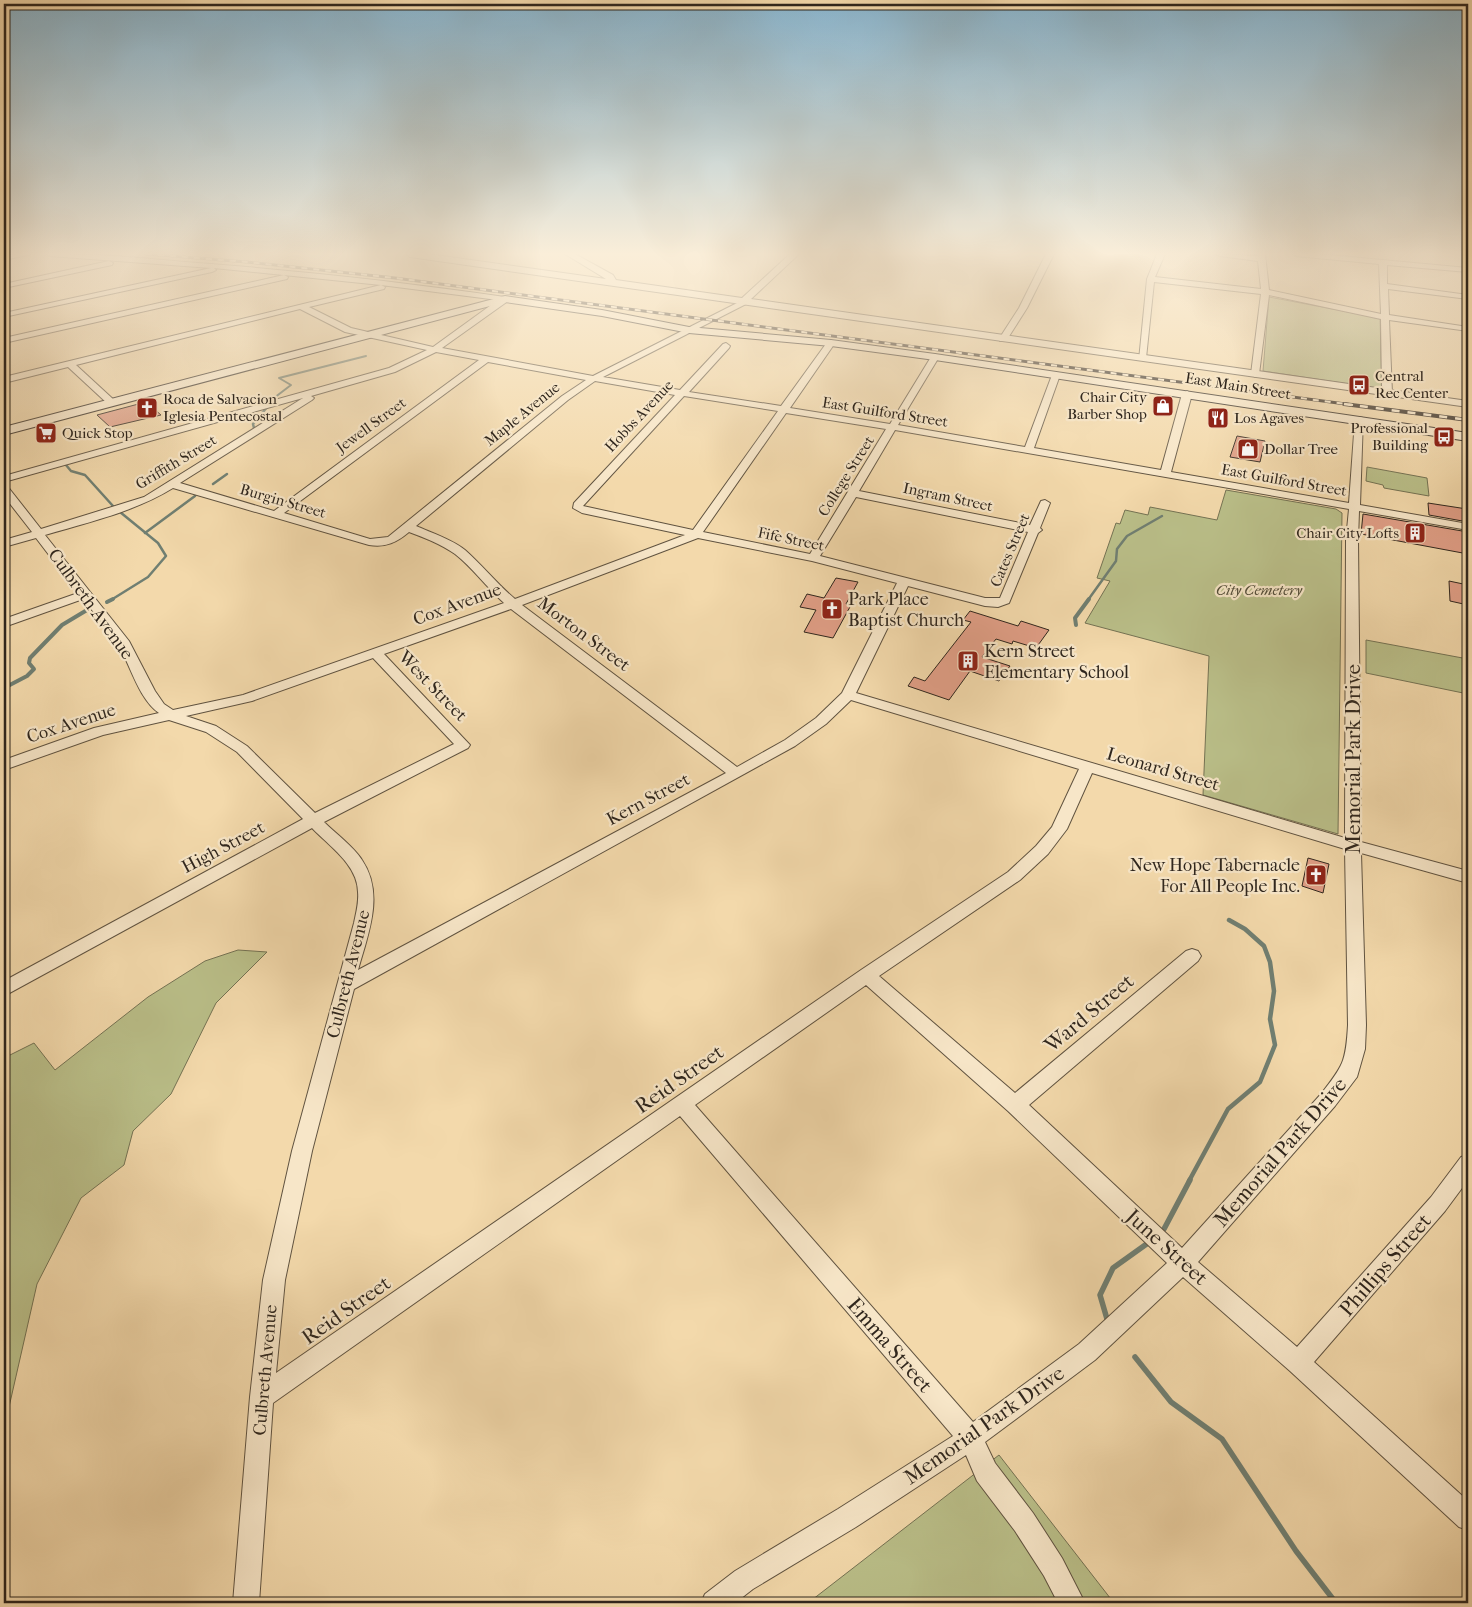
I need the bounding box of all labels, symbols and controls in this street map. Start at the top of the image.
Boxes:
place label: Central Rec Center [1375,367,1449,402]
street label: East Main Street [1184,369,1293,403]
bus stop icon: Central Rec Center [1347,373,1371,397]
street label: Hobbs Avenue [601,376,677,456]
street label: Maple Avenue [481,378,564,450]
place label: Chair City Barber Shop [1067,388,1148,423]
place label: Roca de Salvacion Iglesia Pentecostal [163,390,282,425]
street label: Jewell Street [332,393,410,457]
street label: East Guilford Street [821,393,950,431]
shop icon: Chair City Barber Shop [1151,394,1175,418]
church icon: Roca de Salvacion Iglesia Pentecostal [135,396,159,420]
restaurant icon: Los Agaves [1206,406,1230,430]
place label: Los Agaves [1234,409,1305,427]
place label: Professional Building [1350,419,1429,454]
supermarket icon: Quick Stop [34,421,58,445]
place label: Quick Stop [62,424,133,442]
bus stop icon: Professional Building [1432,425,1456,449]
street label: Griffith Street [132,430,220,493]
street label: College Street [814,432,878,520]
shop icon: Dollar Tree [1236,437,1260,461]
place label: Dollar Tree [1264,440,1339,458]
street label: East Guilford Street [1220,460,1349,500]
street label: Ingram Street [901,479,995,515]
street label: Burgin Street [238,480,329,522]
street label: Cates Street [986,510,1034,589]
building icon: Chair City Lofts [1403,521,1427,545]
street label: Fife Street [756,523,826,555]
place label: Chair City Lofts [1296,524,1399,542]
street label: Culbreth Avenue [43,545,138,664]
street label: Cox Avenue [410,579,504,630]
park label: City Cemetery [1216,581,1303,599]
place label: Park Place Baptist Church [848,589,964,631]
street label: Morton Street [533,593,634,676]
church icon: Park Place Baptist Church [820,597,844,621]
place label: Kern Street Elementary School [984,641,1129,683]
street label: West Street [393,646,472,726]
building icon: Kern Street Elementary School [956,649,980,673]
street label: Memorial Park Drive [1341,664,1365,854]
street label: Cox Avenue [24,699,118,748]
street label: Leonard Street [1104,743,1222,796]
street label: Kern Street [603,769,694,830]
street label: High Street [178,817,269,878]
place label: New Hope Tabernacle For All People Inc. [1130,855,1300,897]
church icon: New Hope Tabernacle For All People Inc. [1304,863,1328,887]
street label: Culbreth Avenue [322,908,375,1040]
street label: Ward Street [1039,968,1139,1058]
street label: Reid Street [630,1039,728,1118]
street label: Memorial Park Drive [1209,1072,1351,1232]
street label: June Street [1120,1203,1213,1290]
street label: Phillips Street [1334,1209,1436,1321]
street label: Reid Street [297,1270,395,1349]
street label: Emma Street [842,1293,938,1398]
street label: Culbreth Avenue [249,1304,282,1436]
street label: Memorial Park Drive [899,1361,1069,1489]

